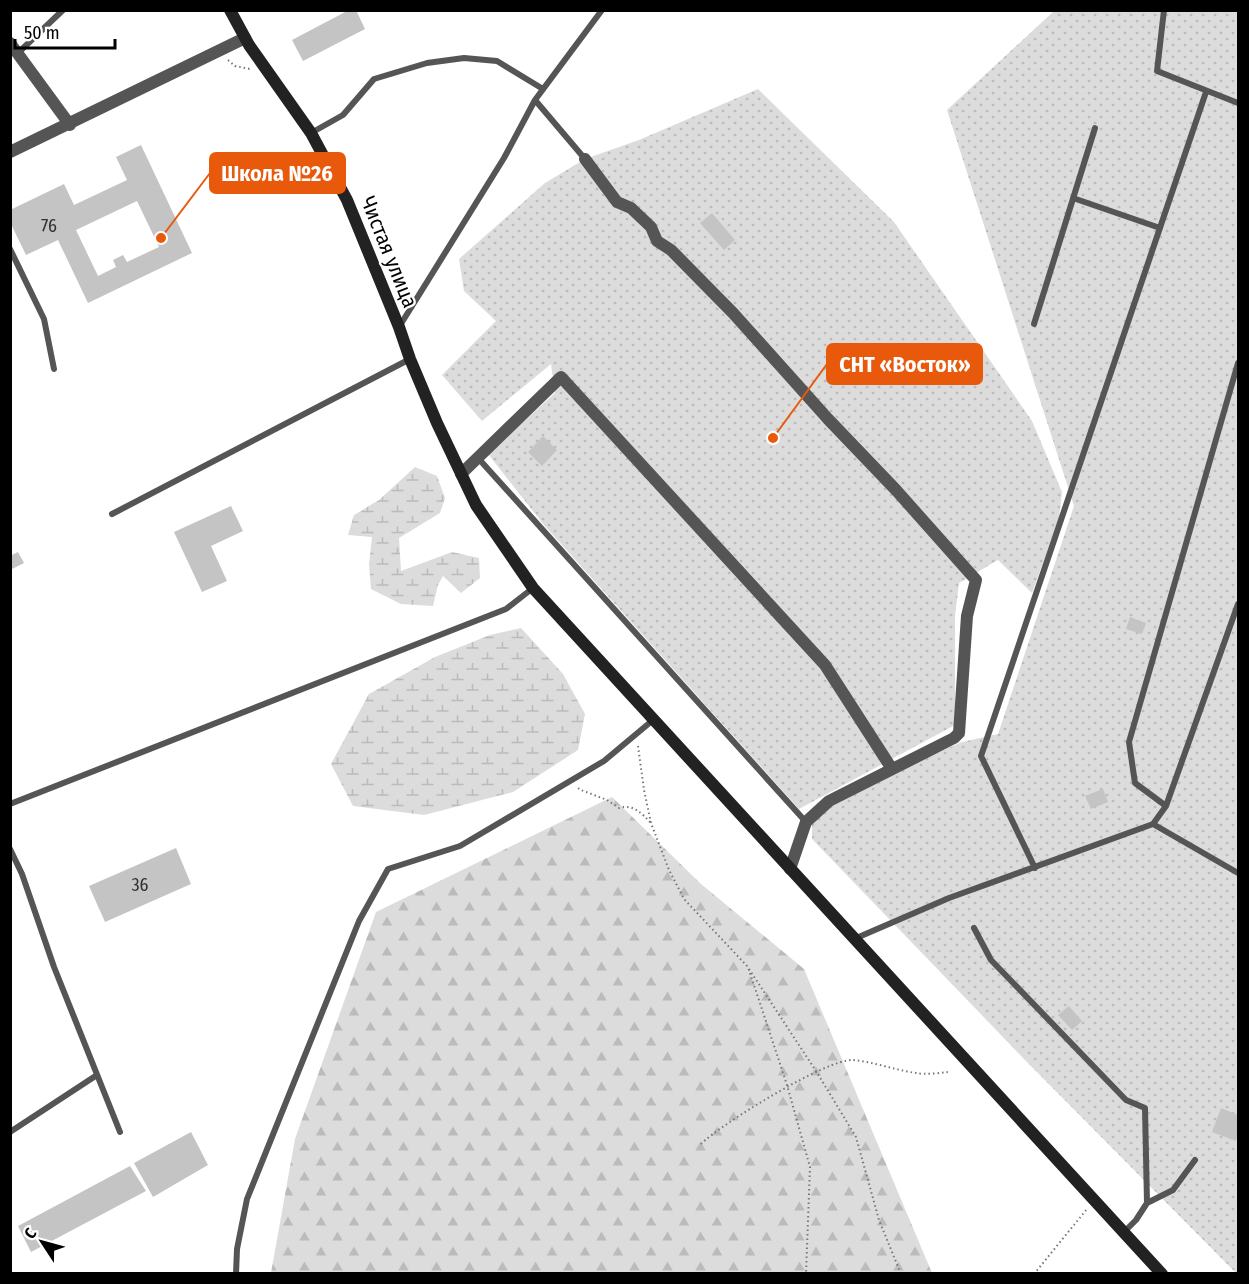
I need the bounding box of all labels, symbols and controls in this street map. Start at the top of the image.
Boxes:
scale bar [15,12,116,50]
text: 50 m [24,22,60,44]
callout: Школа №26 [210,153,345,193]
text: Школа №26 [221,160,333,187]
street label: Чистая улица [355,193,423,311]
house number: 76 [41,215,57,237]
callout: СНТ «Восток» [827,344,982,384]
text: СНТ «Восток» [839,351,971,378]
house number: 36 [131,874,149,896]
north arrow [12,1212,72,1272]
text: С [20,1224,41,1242]

